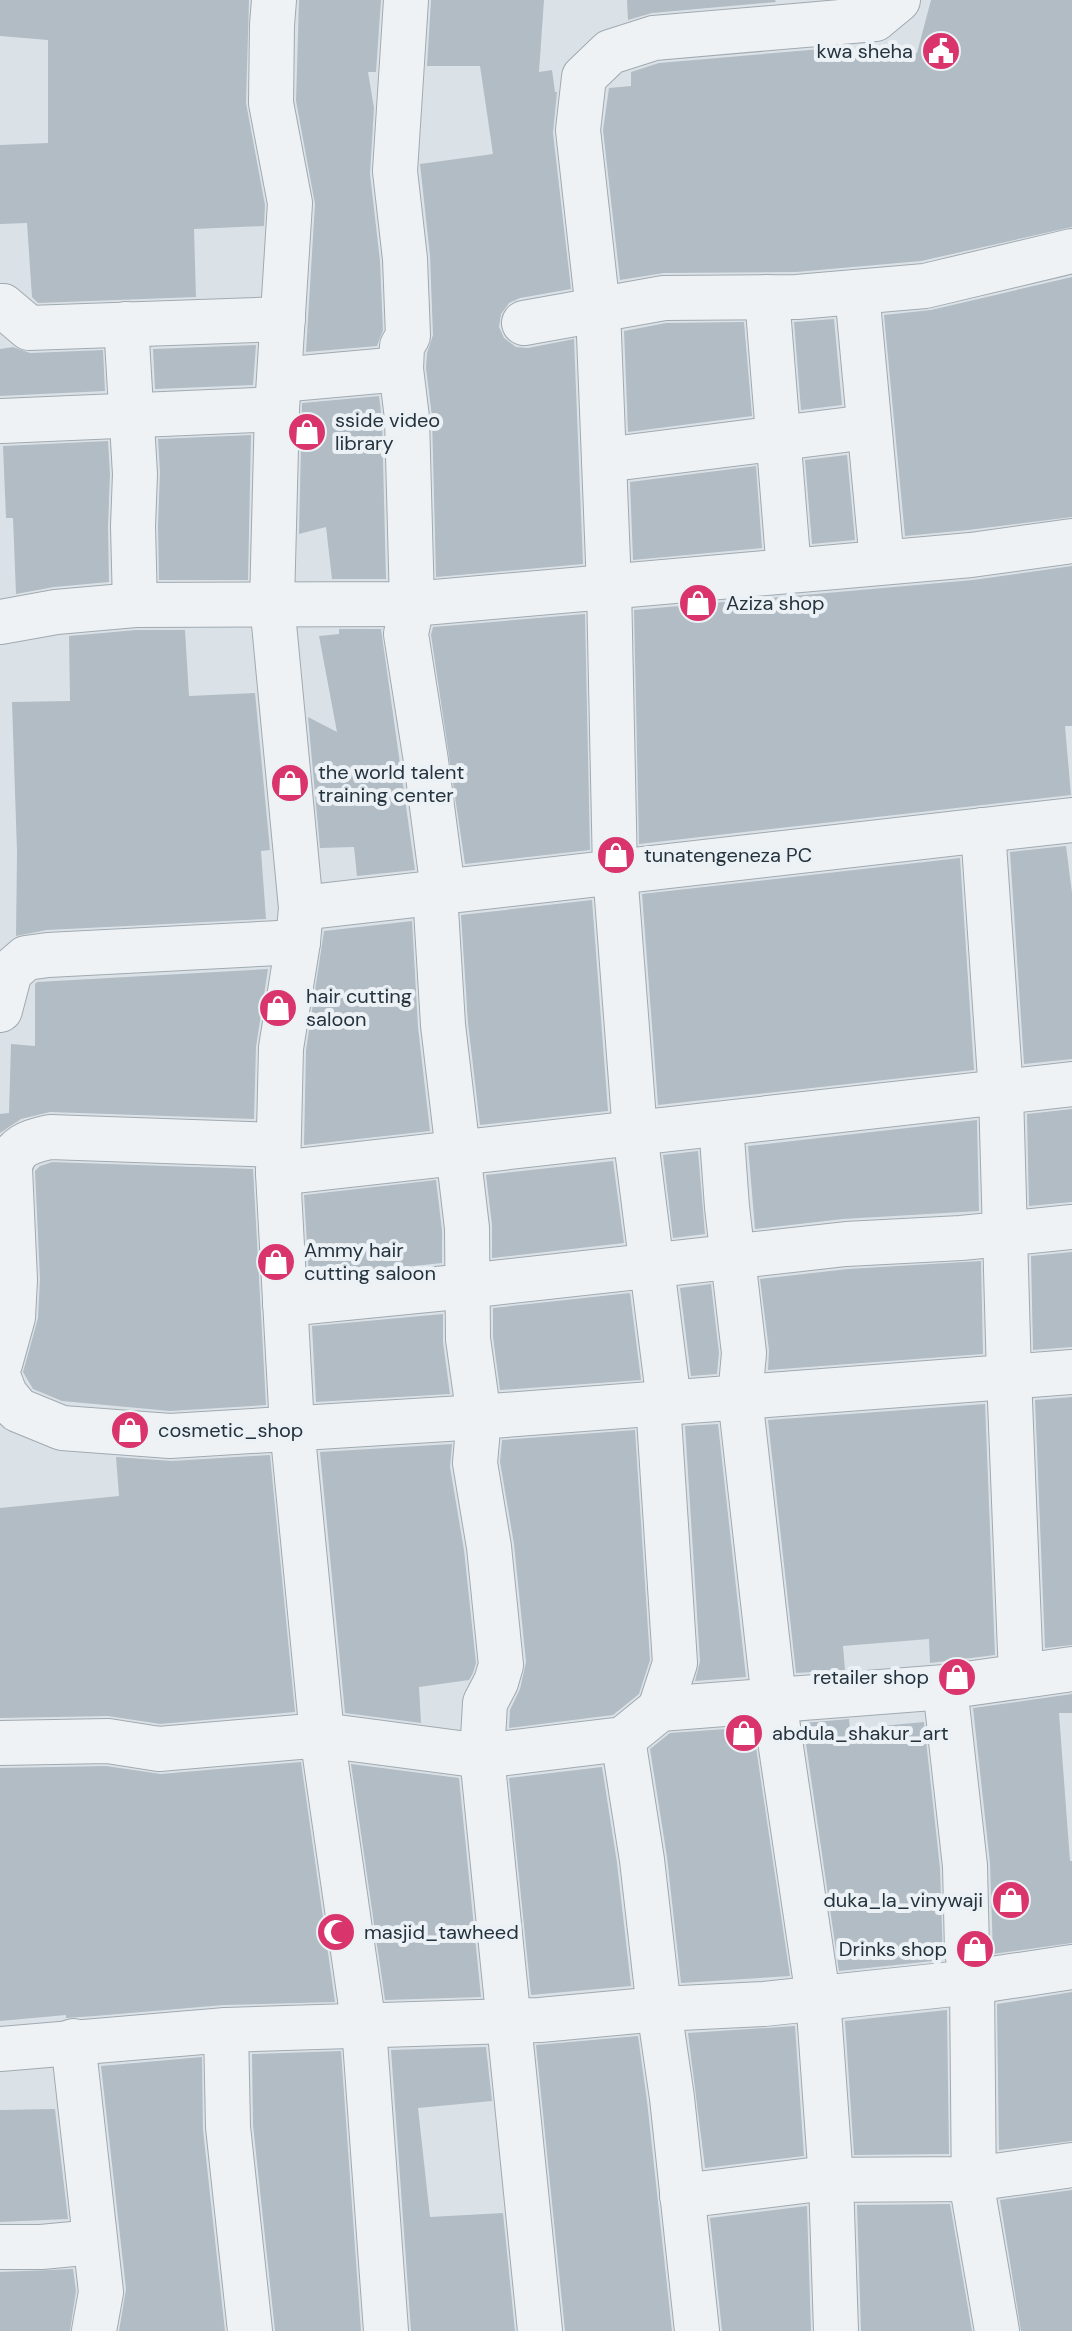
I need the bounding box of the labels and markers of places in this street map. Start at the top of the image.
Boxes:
public building icon: kwa sheha [920,30,962,72]
place label: kwa sheha [817,38,913,64]
place label: sside video library [335,407,440,456]
shop icon: sside video library [286,411,328,453]
shop icon: Aziza shop [677,582,719,624]
place label: Aziza shop [726,590,825,616]
place label: the world talent training center [318,759,464,808]
shop icon: the world talent training center [269,762,311,804]
shop icon: tunatengeneza PC [595,834,637,876]
place label: tunatengeneza PC [644,842,812,868]
place label: hair cutting saloon [306,983,412,1032]
shop icon: hair cutting saloon [257,987,299,1029]
place label: Ammy hair cutting saloon [304,1237,436,1286]
shop icon: Ammy hair cutting saloon [255,1241,297,1283]
shop icon: cosmetic_shop [109,1409,151,1451]
place label: cosmetic_shop [158,1417,303,1443]
shop icon: retailer shop [936,1656,978,1698]
place label: retailer shop [813,1664,929,1690]
shop icon: abdula_shakur_art [723,1712,765,1754]
place label: abdula_shakur_art [772,1720,949,1746]
shop icon: duka_la_vinywaji [990,1879,1032,1921]
place label: duka_la_vinywaji [823,1887,983,1913]
mosque icon: masjid_tawheed [315,1911,357,1953]
place label: masjid_tawheed [364,1919,519,1945]
shop icon: Drinks shop [954,1928,996,1970]
place label: Drinks shop [839,1936,947,1962]

